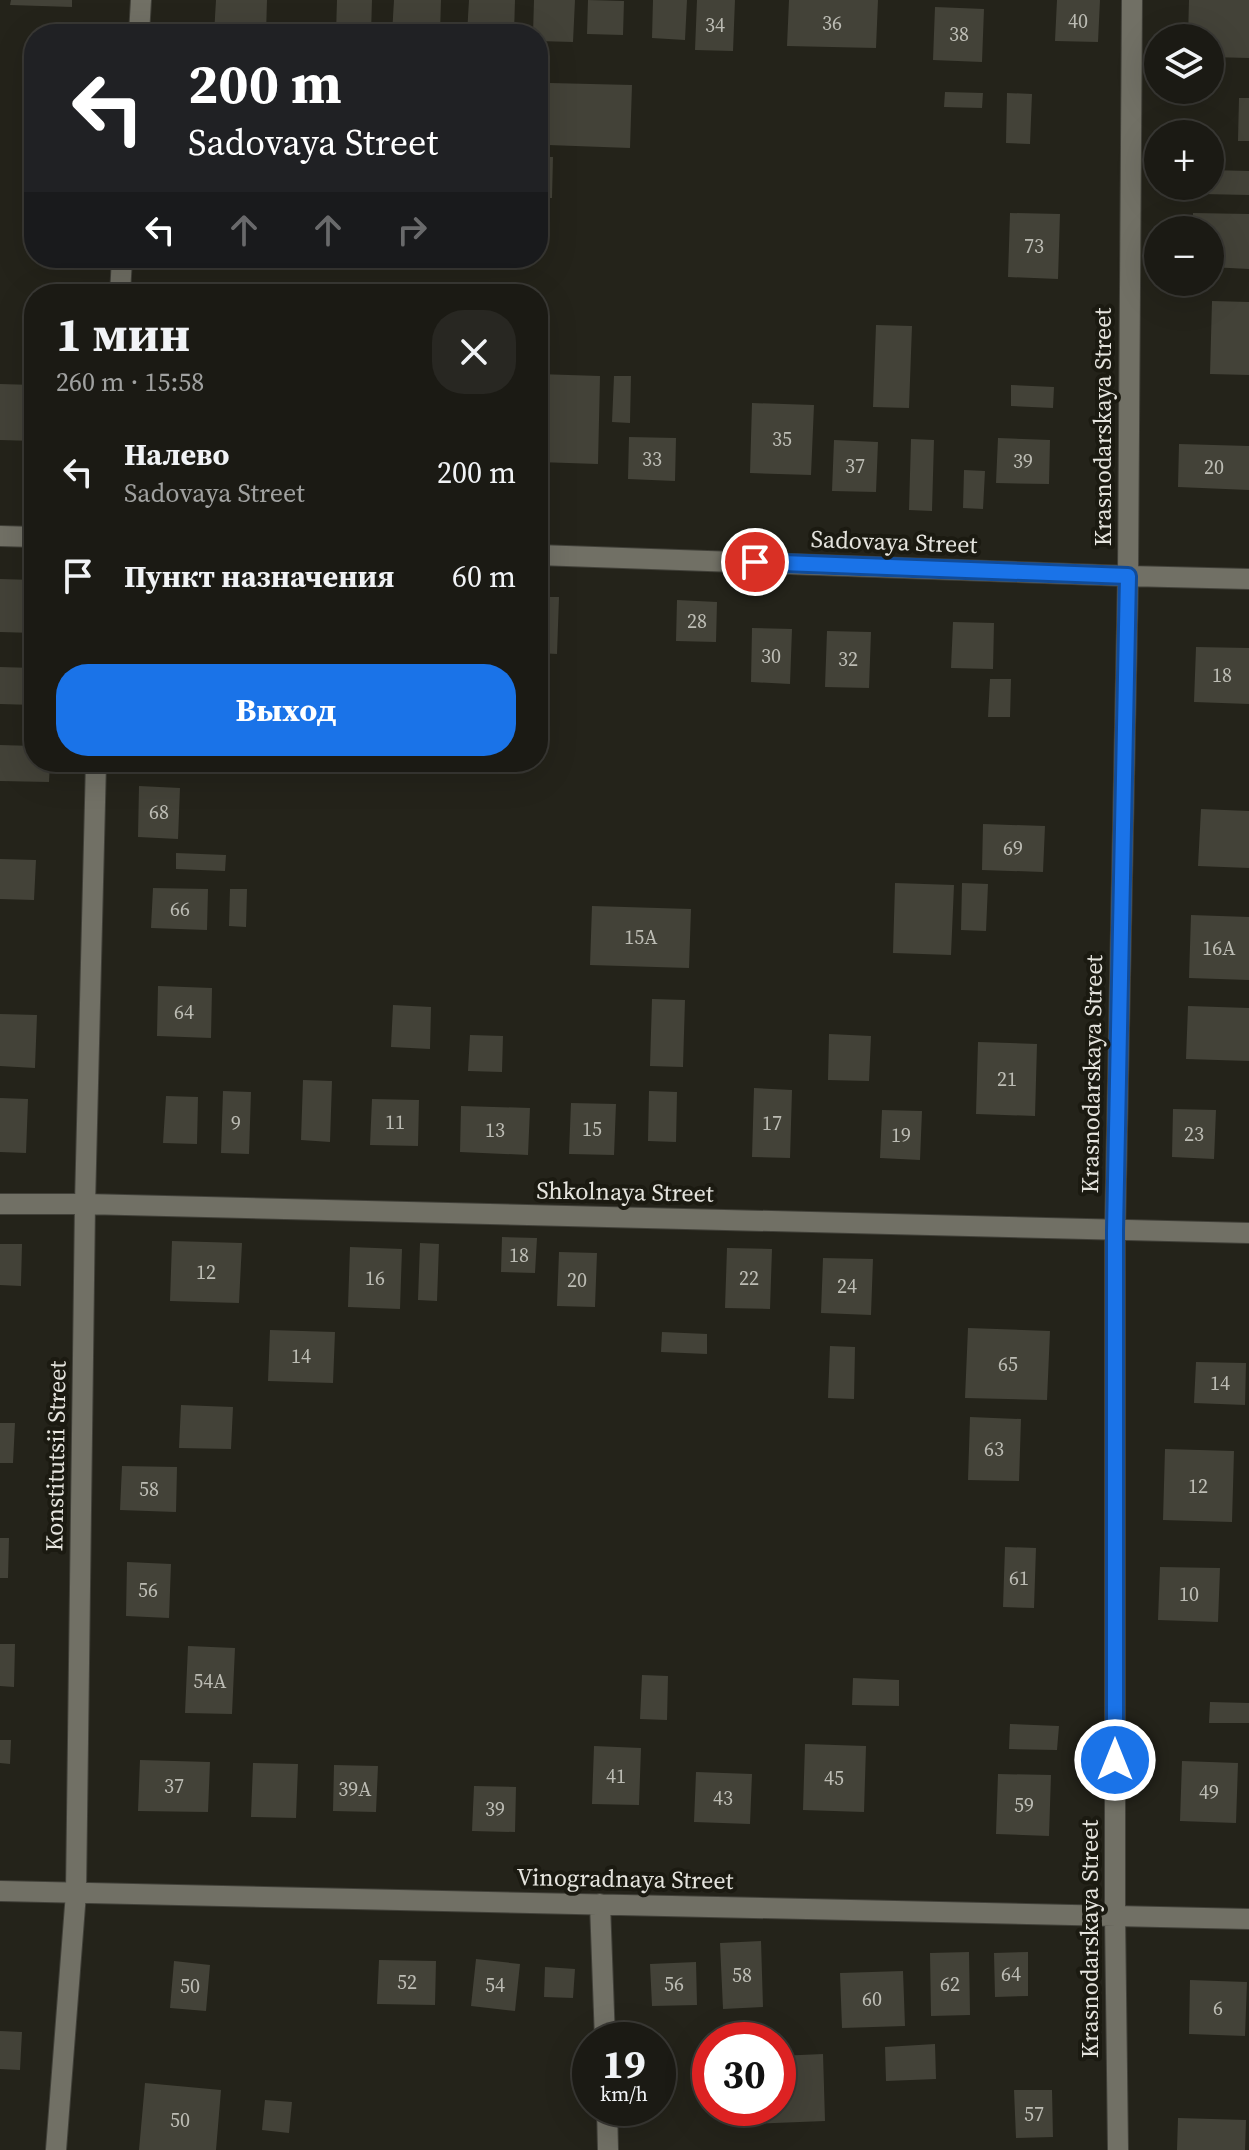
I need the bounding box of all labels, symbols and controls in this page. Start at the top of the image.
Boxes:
house number: 40 [1068,7,1088,35]
house number: 36 [822,9,842,37]
house number: 34 [705,11,725,39]
house number: 38 [949,20,969,48]
map controls [1144,24,1224,296]
button: layers [1144,24,1224,104]
text: 200 m [188,45,342,122]
icon: left [56,56,160,160]
text: Sadovaya Street [188,118,438,167]
button: + [1144,120,1224,200]
icon: left [138,208,182,252]
icon: ahead [222,208,266,252]
icon: ahead [306,208,350,252]
icon: right [390,208,434,252]
button: − [1144,216,1224,296]
house number: 73 [1024,232,1044,260]
text: 1 мин [56,301,190,367]
street label: Krasnodarskaya Street [1086,307,1119,546]
button: close [432,310,516,394]
text: 260 m · 15:58 [56,364,204,400]
house number: 35 [772,425,792,453]
text: Налево [124,434,229,475]
house number: 33 [642,445,662,473]
house number: 39 [1013,447,1033,475]
icon: left [56,450,100,494]
text: 200 m [437,452,516,493]
house number: 37 [845,452,865,480]
house number: 20 [1204,453,1224,481]
text: Sadovaya Street [124,475,305,511]
street label: Sadovaya Street [810,522,978,561]
pin [721,528,789,596]
icon: arrive [733,540,777,584]
icon: arrive [56,554,100,598]
text: Пункт назначения [124,556,394,597]
text: 60 m [452,556,516,597]
house number: 28 [687,607,707,635]
house number: 30 [761,642,781,670]
house number: 32 [838,645,858,673]
house number: 18 [1212,661,1232,689]
button: Выход [56,664,516,756]
house number: 68 [149,798,169,826]
house number: 69 [1003,834,1023,862]
house number: 66 [170,895,190,923]
house number: 15А [624,923,658,951]
house number: 16А [1202,934,1236,962]
street label: Krasnodarskaya Street [1073,954,1110,1194]
house number: 64 [174,998,194,1026]
house number: 21 [997,1065,1017,1093]
house number: 11 [385,1108,405,1136]
house number: 9 [231,1109,241,1137]
house number: 17 [762,1109,782,1137]
house number: 15 [582,1115,602,1143]
house number: 13 [485,1116,505,1144]
house number: 23 [1184,1120,1204,1148]
house number: 19 [891,1121,911,1149]
street label: Shkolnaya Street [536,1173,714,1210]
house number: 18 [509,1241,529,1269]
house number: 12 [196,1258,216,1286]
house number: 16 [365,1264,385,1292]
house number: 22 [739,1264,759,1292]
house number: 20 [567,1266,587,1294]
house number: 24 [837,1272,857,1300]
house number: 14 [291,1342,311,1370]
house number: 65 [998,1350,1018,1378]
street label: Konstitutsii Street [37,1360,74,1552]
house number: 14 [1210,1369,1230,1397]
house number: 63 [984,1435,1004,1463]
house number: 12 [1188,1472,1208,1500]
house number: 58 [139,1475,159,1503]
house number: 61 [1009,1564,1029,1592]
house number: 56 [138,1576,158,1604]
house number: 10 [1179,1580,1199,1608]
house number: 54А [193,1667,227,1695]
position arrow [1073,1718,1157,1802]
house number: 41 [606,1762,626,1790]
house number: 45 [824,1764,844,1792]
house number: 37 [164,1772,184,1800]
house number: 39А [338,1775,372,1803]
house number: 49 [1199,1778,1219,1806]
house number: 43 [713,1784,733,1812]
house number: 59 [1014,1791,1034,1819]
house number: 39 [485,1795,505,1823]
street label: Krasnodarskaya Street [1073,1819,1106,2058]
street label: Vinogradnaya Street [516,1860,734,1897]
house number: 64 [1001,1960,1021,1988]
house number: 58 [732,1961,752,1989]
house number: 52 [397,1968,417,1996]
house number: 56 [664,1970,684,1998]
house number: 62 [940,1970,960,1998]
house number: 54 [485,1971,505,1999]
house number: 50 [180,1972,200,2000]
house number: 60 [862,1985,882,2013]
house number: 6 [1213,1994,1223,2022]
speed limit sign: 30 [692,2022,796,2126]
text: 19 [602,2037,646,2091]
text: km/h [600,2080,648,2108]
house number: 57 [1024,2100,1044,2128]
house number: 50 [170,2106,190,2134]

